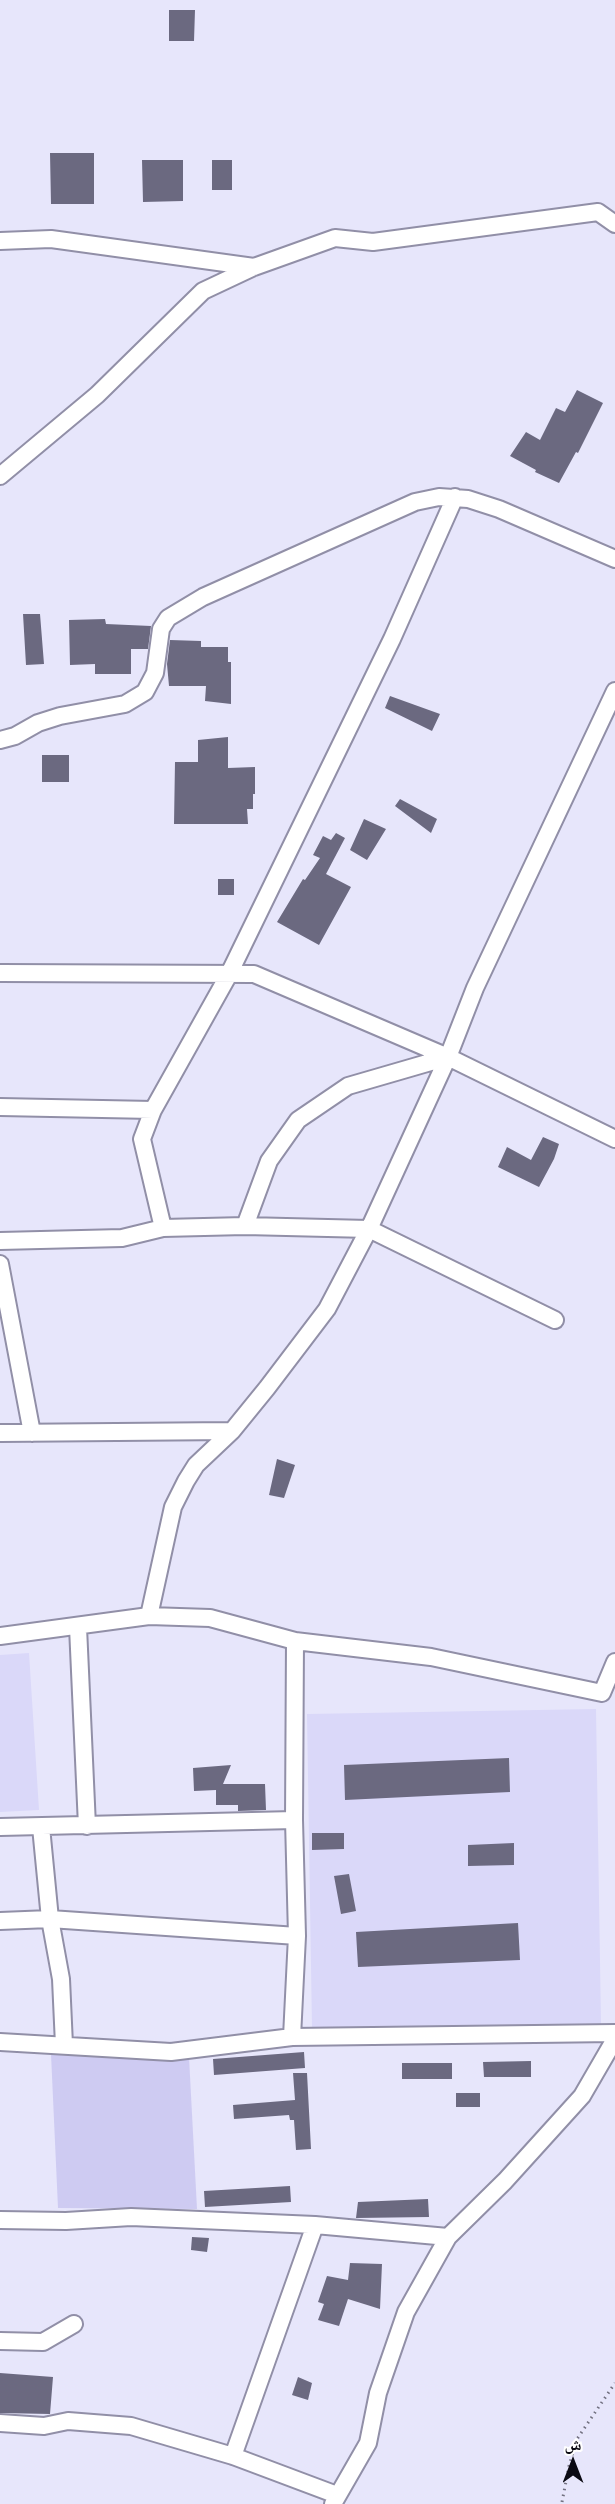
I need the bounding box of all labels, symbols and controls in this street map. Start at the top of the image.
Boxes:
north arrow [543,2432,603,2492]
text: ش [565,2434,581,2454]

